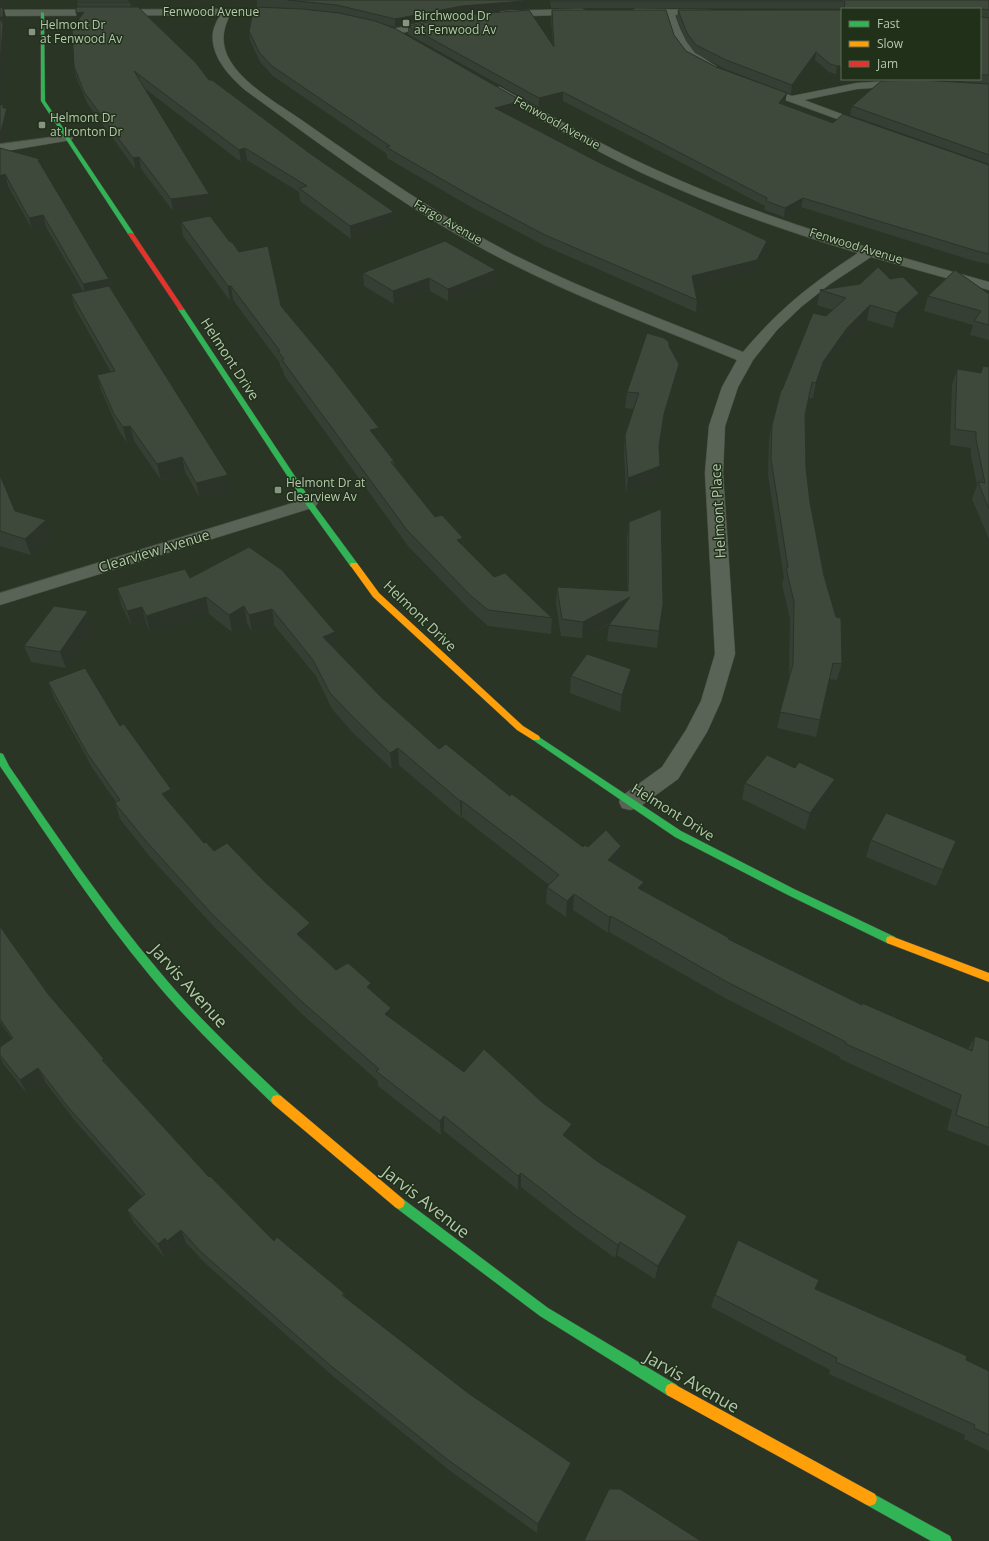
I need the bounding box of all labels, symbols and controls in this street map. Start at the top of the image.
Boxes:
street label: Fenwood Avenue [163,3,259,20]
place label: Birchwood Dr at Fenwood Av [414,7,496,38]
legend [841,8,981,80]
text: Fast [877,15,900,32]
place label: Helmont Dr at Fenwood Av [40,16,122,47]
marker: Birchwood Dr at Fenwood Av [401,18,411,28]
marker: Helmont Dr at Fenwood Av [27,27,37,37]
text: Slow [877,35,904,52]
text: Jam [876,55,898,72]
street label: Fenwood Avenue [511,92,604,153]
place label: Helmont Dr at Ironton Dr [50,109,123,140]
marker: Helmont Dr at Ironton Dr [37,120,47,130]
street label: Fargo Avenue [411,195,486,248]
street label: Fenwood Avenue [808,223,905,268]
street label: Helmont Drive [197,314,264,404]
street label: Helmont Place [706,463,729,559]
place label: Helmont Dr at Clearview Av [286,474,365,505]
marker: Helmont Dr at Clearview Av [273,485,283,495]
street label: Clearview Avenue [96,525,212,576]
street label: Helmont Drive [380,576,461,655]
street label: Helmont Drive [628,778,719,845]
street label: Jarvis Avenue [144,937,233,1033]
street label: Jarvis Avenue [376,1159,475,1243]
street label: Jarvis Avenue [639,1344,744,1418]

